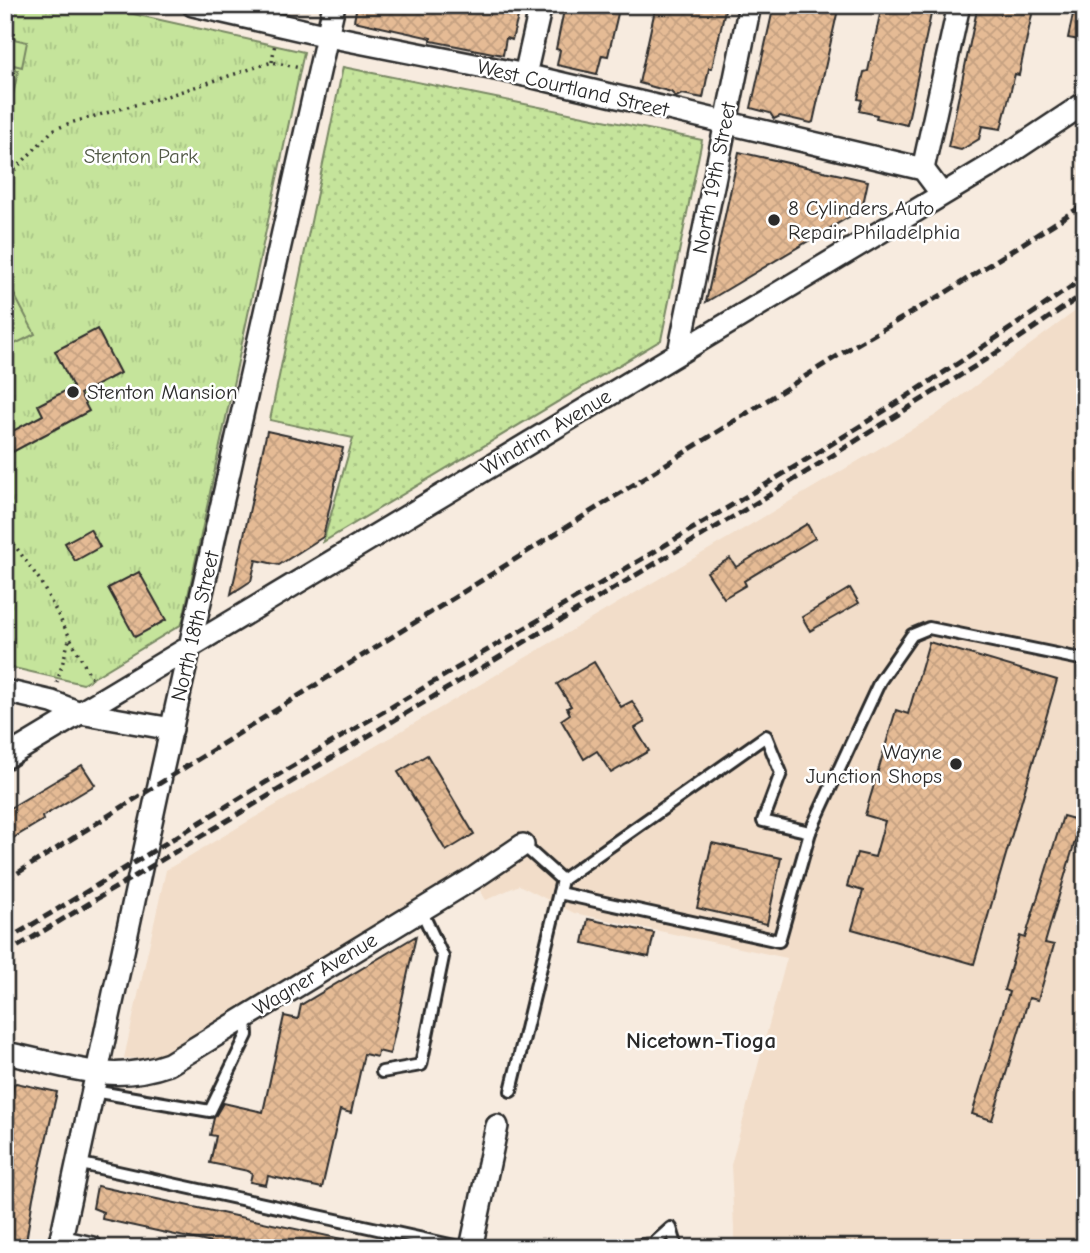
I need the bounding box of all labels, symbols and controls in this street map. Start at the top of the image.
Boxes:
street label: West Courtland Street [475,54,672,122]
street label: North 19th Street [688,99,741,256]
park label: Stenton Park [84,144,198,168]
place label: 8 Cylinders Auto Repair Philadelphia [788,196,960,244]
marker: 8 Cylinders Auto Repair Philadelphia [766,212,782,228]
place label: Stenton Mansion [87,380,238,404]
marker: Stenton Mansion [65,384,81,400]
street label: Windrim Avenue [477,384,615,480]
street label: North 18th Street [166,548,224,703]
place label: Wayne Junction Shops [806,740,942,788]
marker: Wayne Junction Shops [948,756,964,772]
street label: Wagner Avenue [249,928,381,1020]
district label: Nicetown-Tioga [626,1027,776,1054]

